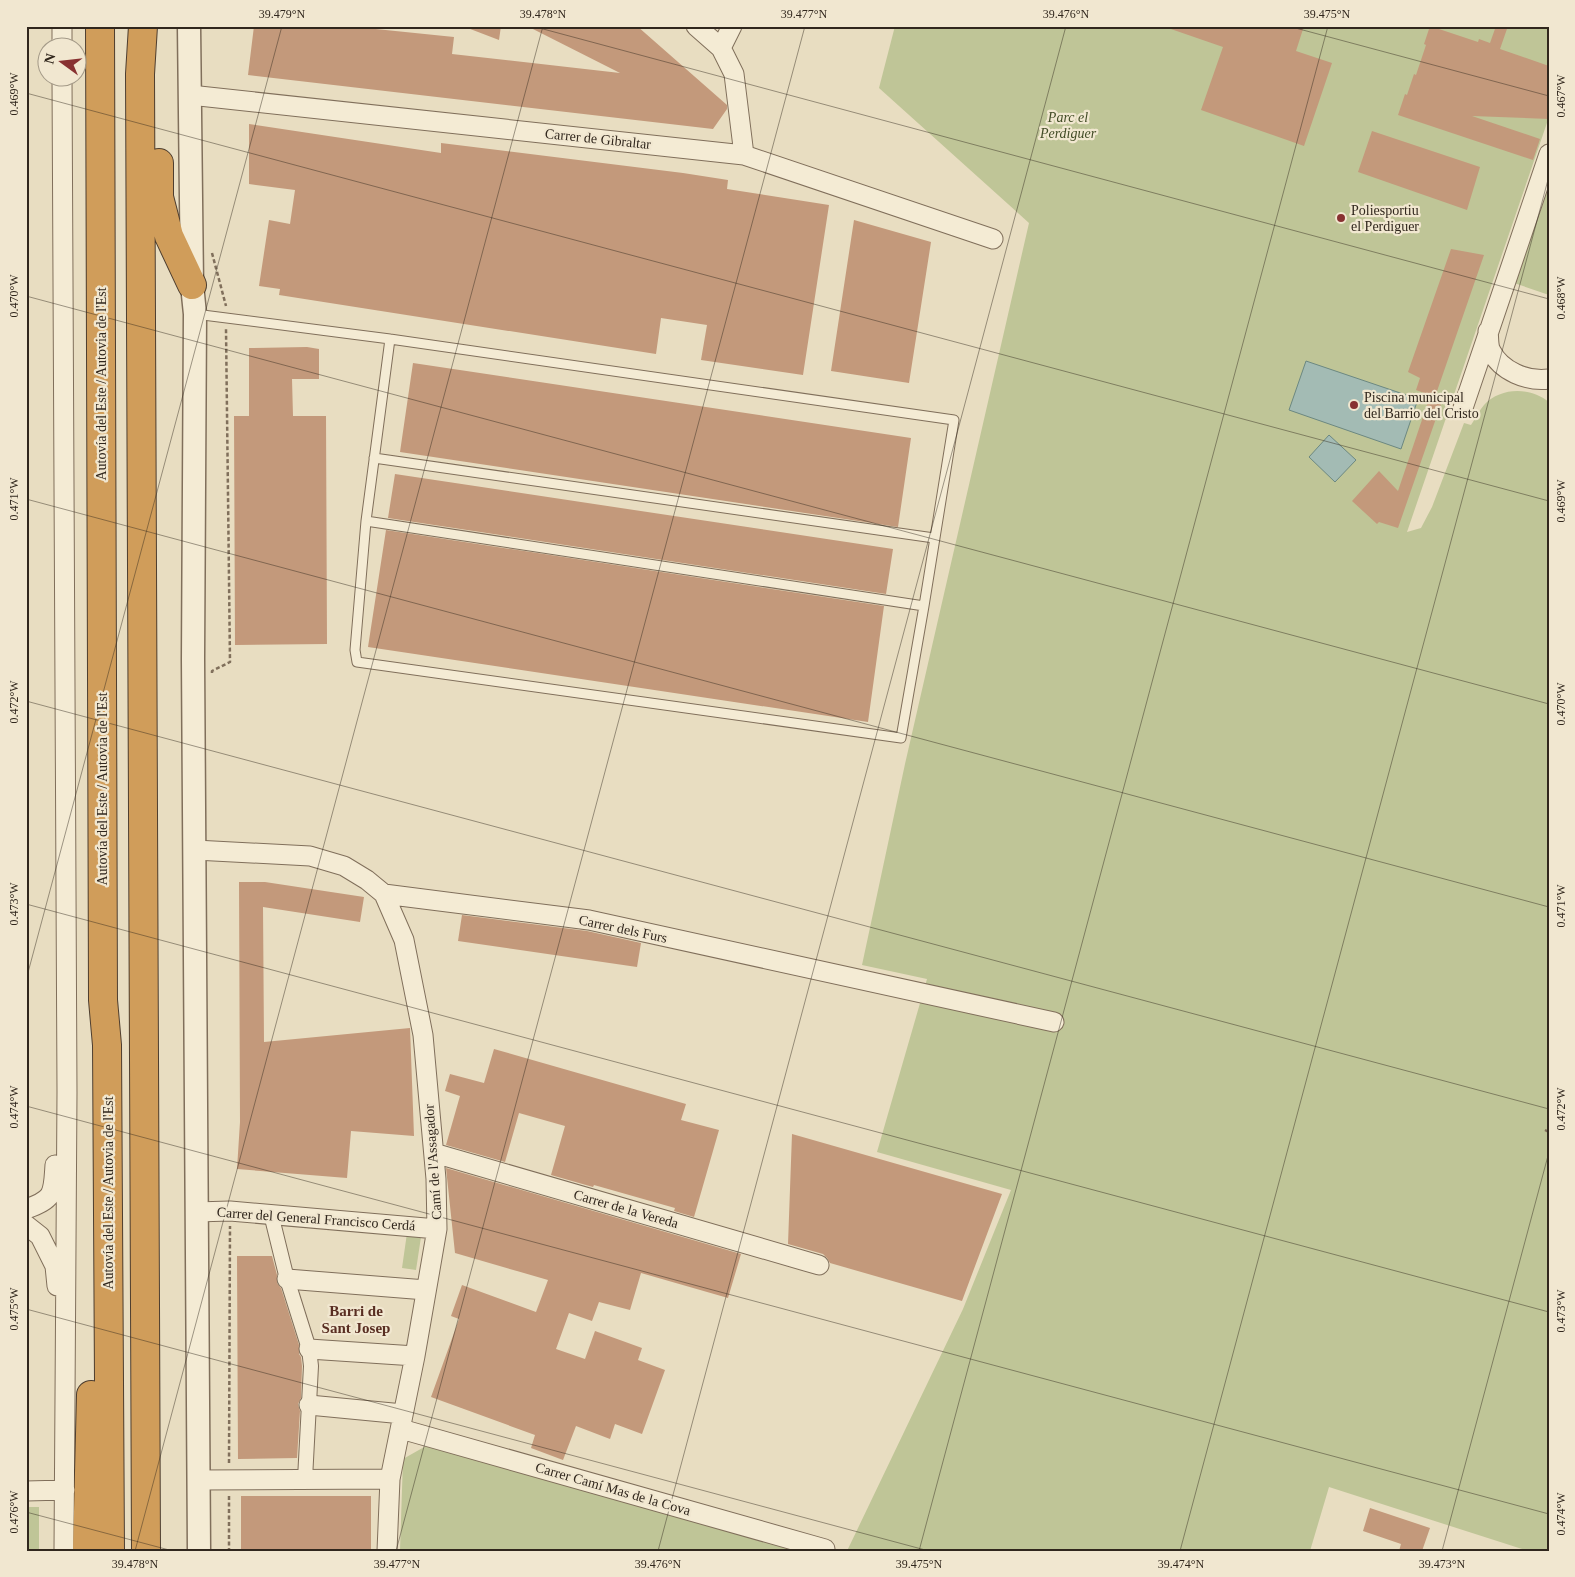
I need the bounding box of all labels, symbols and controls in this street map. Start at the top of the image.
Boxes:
text: 39.479°N [259,7,306,21]
text: 39.478°N [520,7,567,21]
text: 39.477°N [781,7,828,21]
text: 39.476°N [1043,7,1090,21]
text: 39.475°N [1304,7,1351,21]
north arrow [38,38,88,88]
text: N [41,52,58,66]
text: 0.469°W [7,72,21,116]
text: 0.467°W [1554,74,1568,118]
park label: Parc el Perdiguer [1039,110,1097,141]
street label: Carrer de Gibraltar [544,126,652,152]
place label: Poliesportiu el Perdiguer [1351,203,1419,234]
marker: Poliesportiu el Perdiguer [1335,212,1347,224]
text: 0.470°W [7,274,21,318]
text: 0.468°W [1554,276,1568,320]
street label: Autovía del Este / Autovia de l'Est [94,287,109,481]
place label: Piscina municipal del Barrio del Cristo [1364,390,1479,421]
marker: Piscina municipal del Barrio del Cristo [1348,399,1360,411]
text: 0.471°W [7,477,21,521]
text: 0.469°W [1554,479,1568,523]
text: 0.472°W [7,680,21,724]
text: 0.470°W [1554,682,1568,726]
street label: Autovía del Este / Autovia de l'Est [95,692,110,886]
text: 0.473°W [7,882,21,926]
text: 0.471°W [1554,884,1568,928]
street label: Carrer dels Furs [577,912,669,946]
text: 0.474°W [7,1085,21,1129]
text: 0.472°W [1554,1087,1568,1131]
street label: Autovía del Este / Autovia de l'Est [101,1096,116,1290]
street label: Camí de l'Assagador [421,1103,445,1220]
street label: Carrer de la Vereda [572,1187,681,1231]
street label: Carrer del General Francisco Cerdá [216,1205,417,1233]
text: 0.475°W [7,1287,21,1331]
text: 0.473°W [1554,1289,1568,1333]
district label: Barri de Sant Josep [322,1303,390,1336]
street label: Carrer Camí Mas de la Cova [534,1460,693,1519]
text: 0.476°W [7,1490,21,1534]
text: 0.474°W [1554,1492,1568,1536]
text: 39.478°N [112,1557,159,1571]
text: 39.477°N [374,1557,421,1571]
text: 39.476°N [635,1557,682,1571]
text: 39.475°N [896,1557,943,1571]
text: 39.474°N [1158,1557,1205,1571]
text: 39.473°N [1419,1557,1466,1571]

